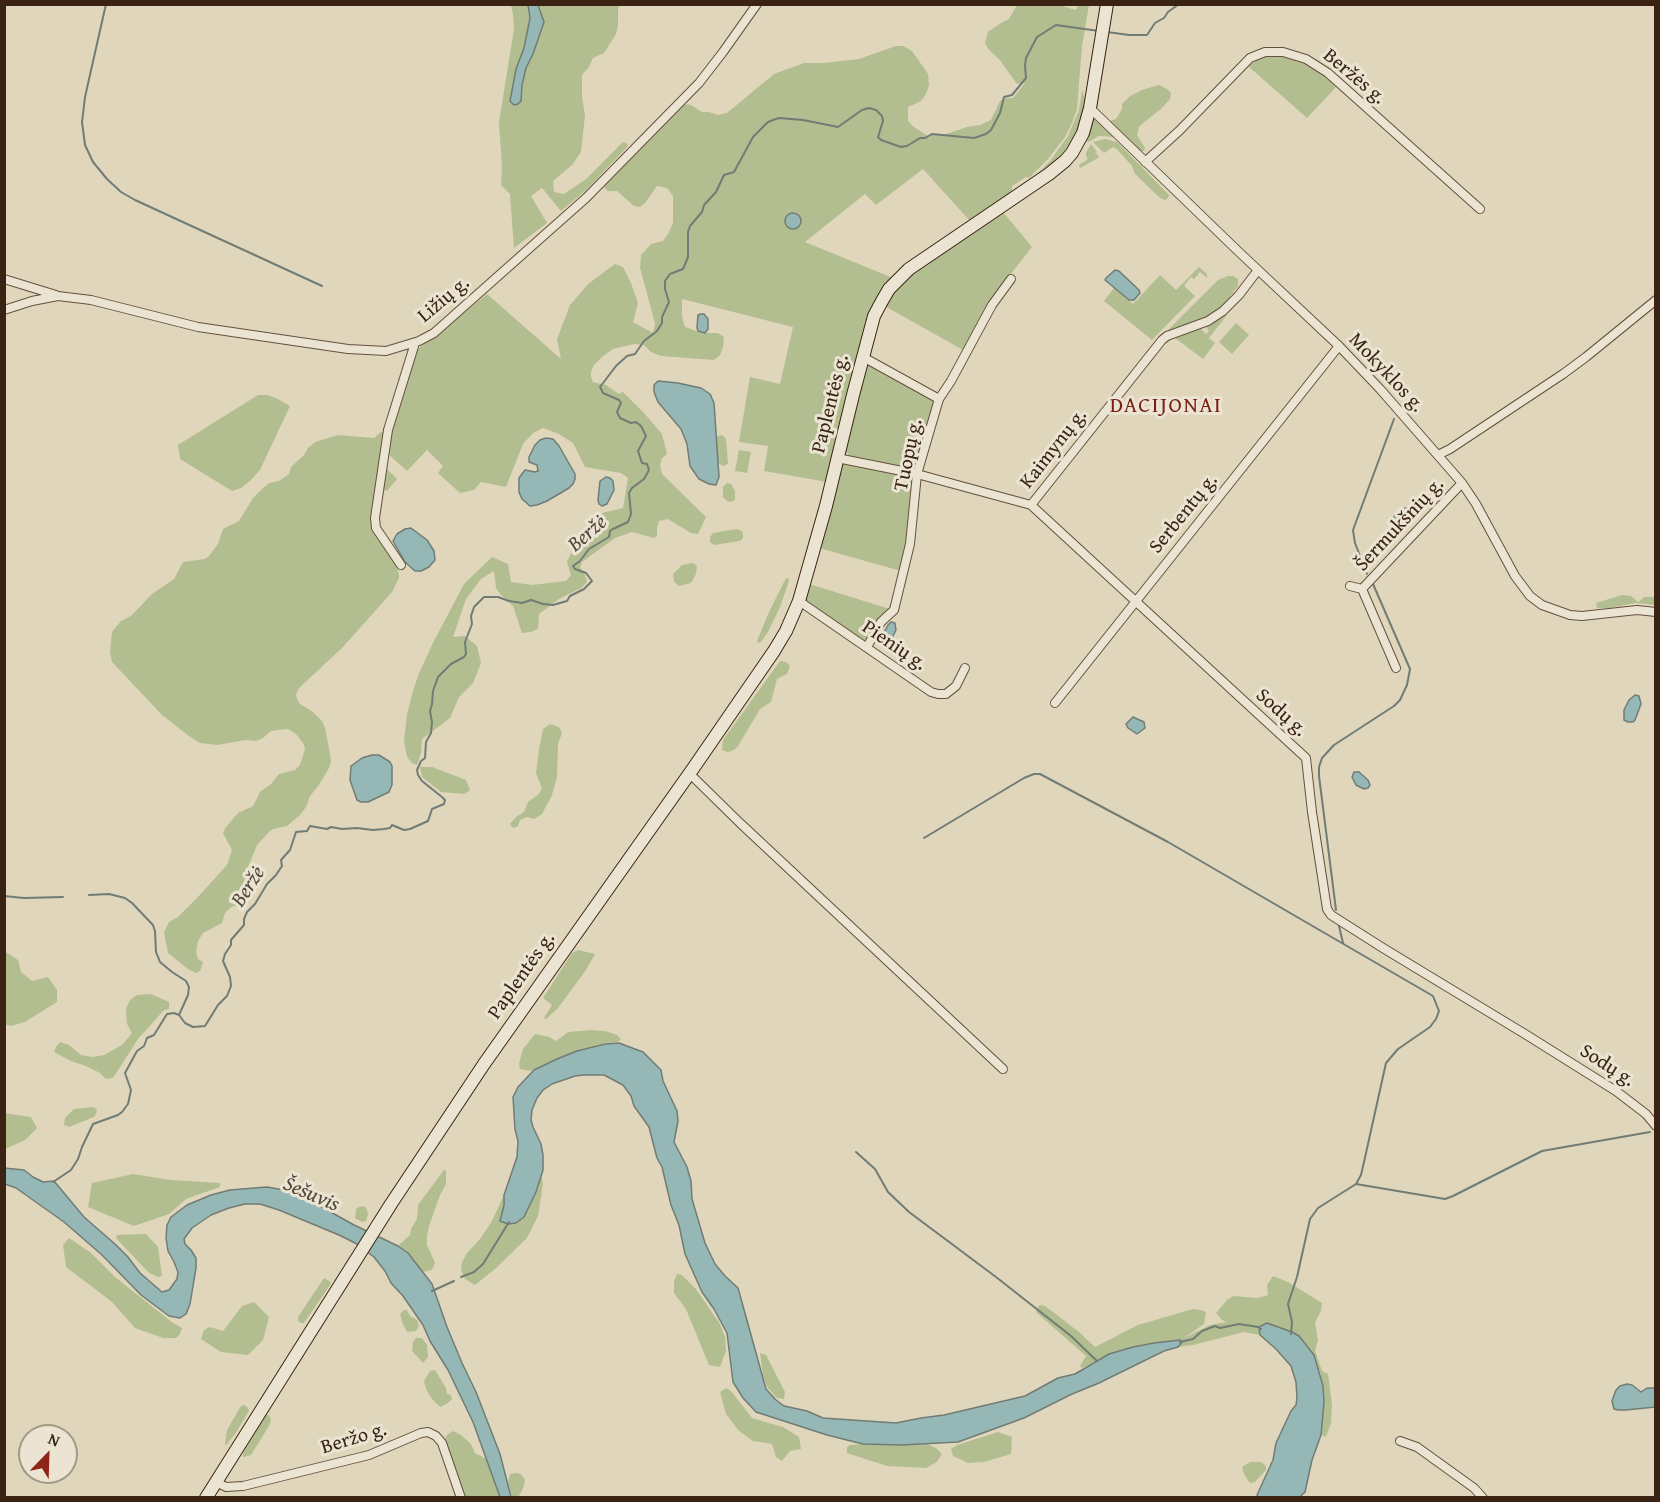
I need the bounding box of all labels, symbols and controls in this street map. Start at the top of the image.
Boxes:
street label: Beržės g. [1318,44,1390,110]
street label: Ližių g. [413,272,475,328]
street label: Mokyklos g. [1343,328,1429,418]
street label: Paplentės g. [807,352,855,456]
district label: DACIJONAI [1110,393,1222,419]
street label: Kaimynų g. [1015,404,1093,494]
street label: Tuopų g. [890,417,928,493]
street label: Serbentų g. [1145,469,1223,559]
street label: Šermukšnių g. [1350,473,1450,577]
water label: Beržė [563,510,613,558]
street label: Pienių g. [857,616,931,676]
street label: Sodų g. [1250,684,1312,742]
water label: Beržė [227,862,271,912]
street label: Paplentės g. [483,928,561,1024]
street label: Sodų g. [1575,1039,1639,1093]
water label: Šešuvis [279,1172,343,1218]
street label: Beržo g. [318,1418,390,1460]
north arrow [18,1424,78,1484]
text: N [45,1426,64,1452]

